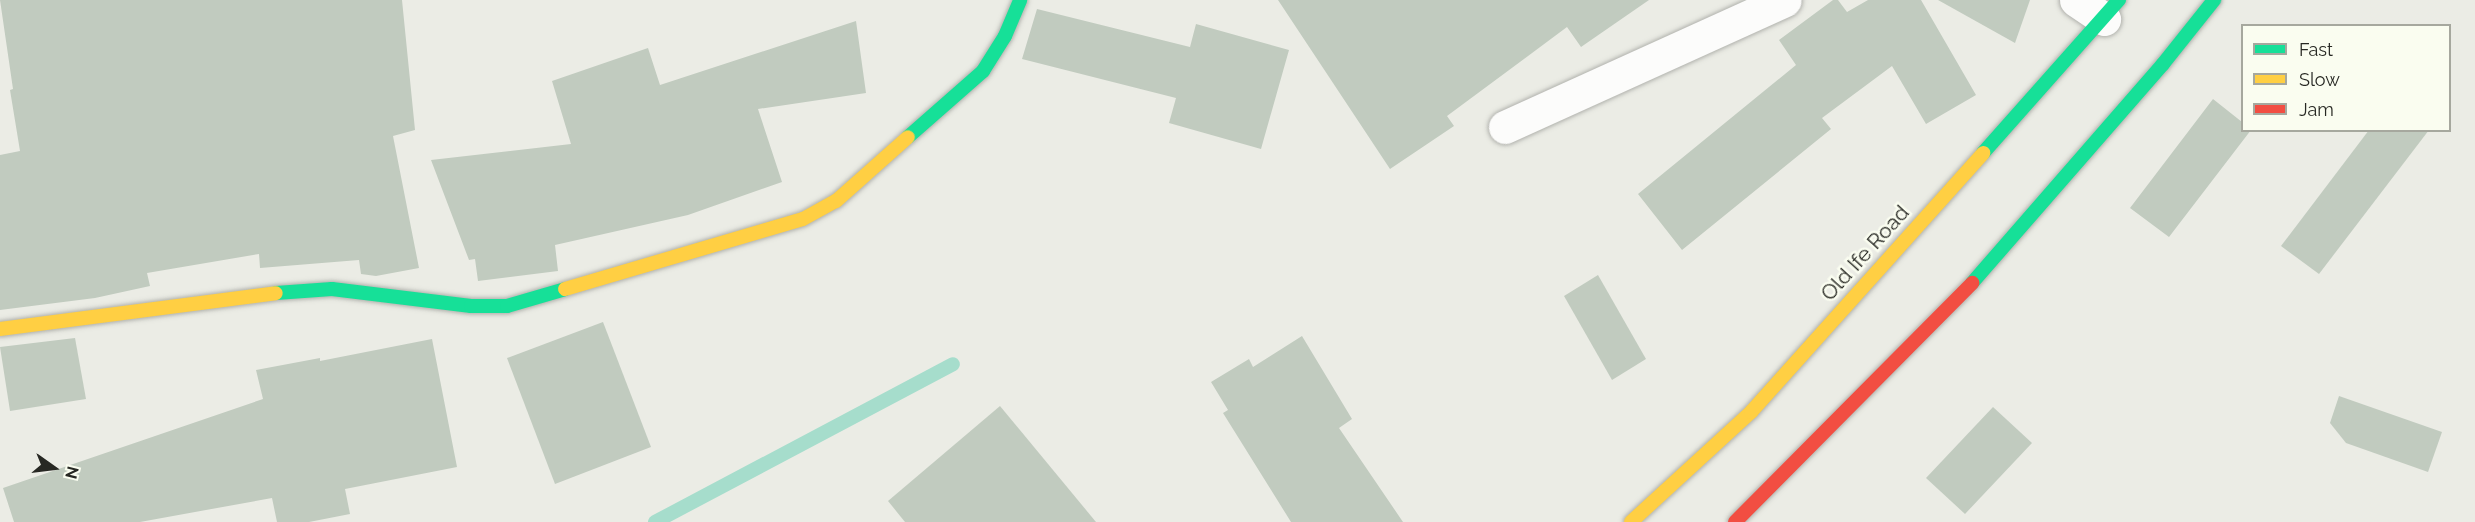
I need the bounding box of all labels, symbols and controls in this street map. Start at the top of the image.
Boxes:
legend [2241,24,2451,132]
text: Fast [2299,39,2333,60]
text: Slow [2299,69,2340,90]
text: Jam [2299,99,2334,120]
street label: Old Ife Road [1816,200,1914,306]
north arrow [24,438,84,498]
text: N [61,464,83,481]

